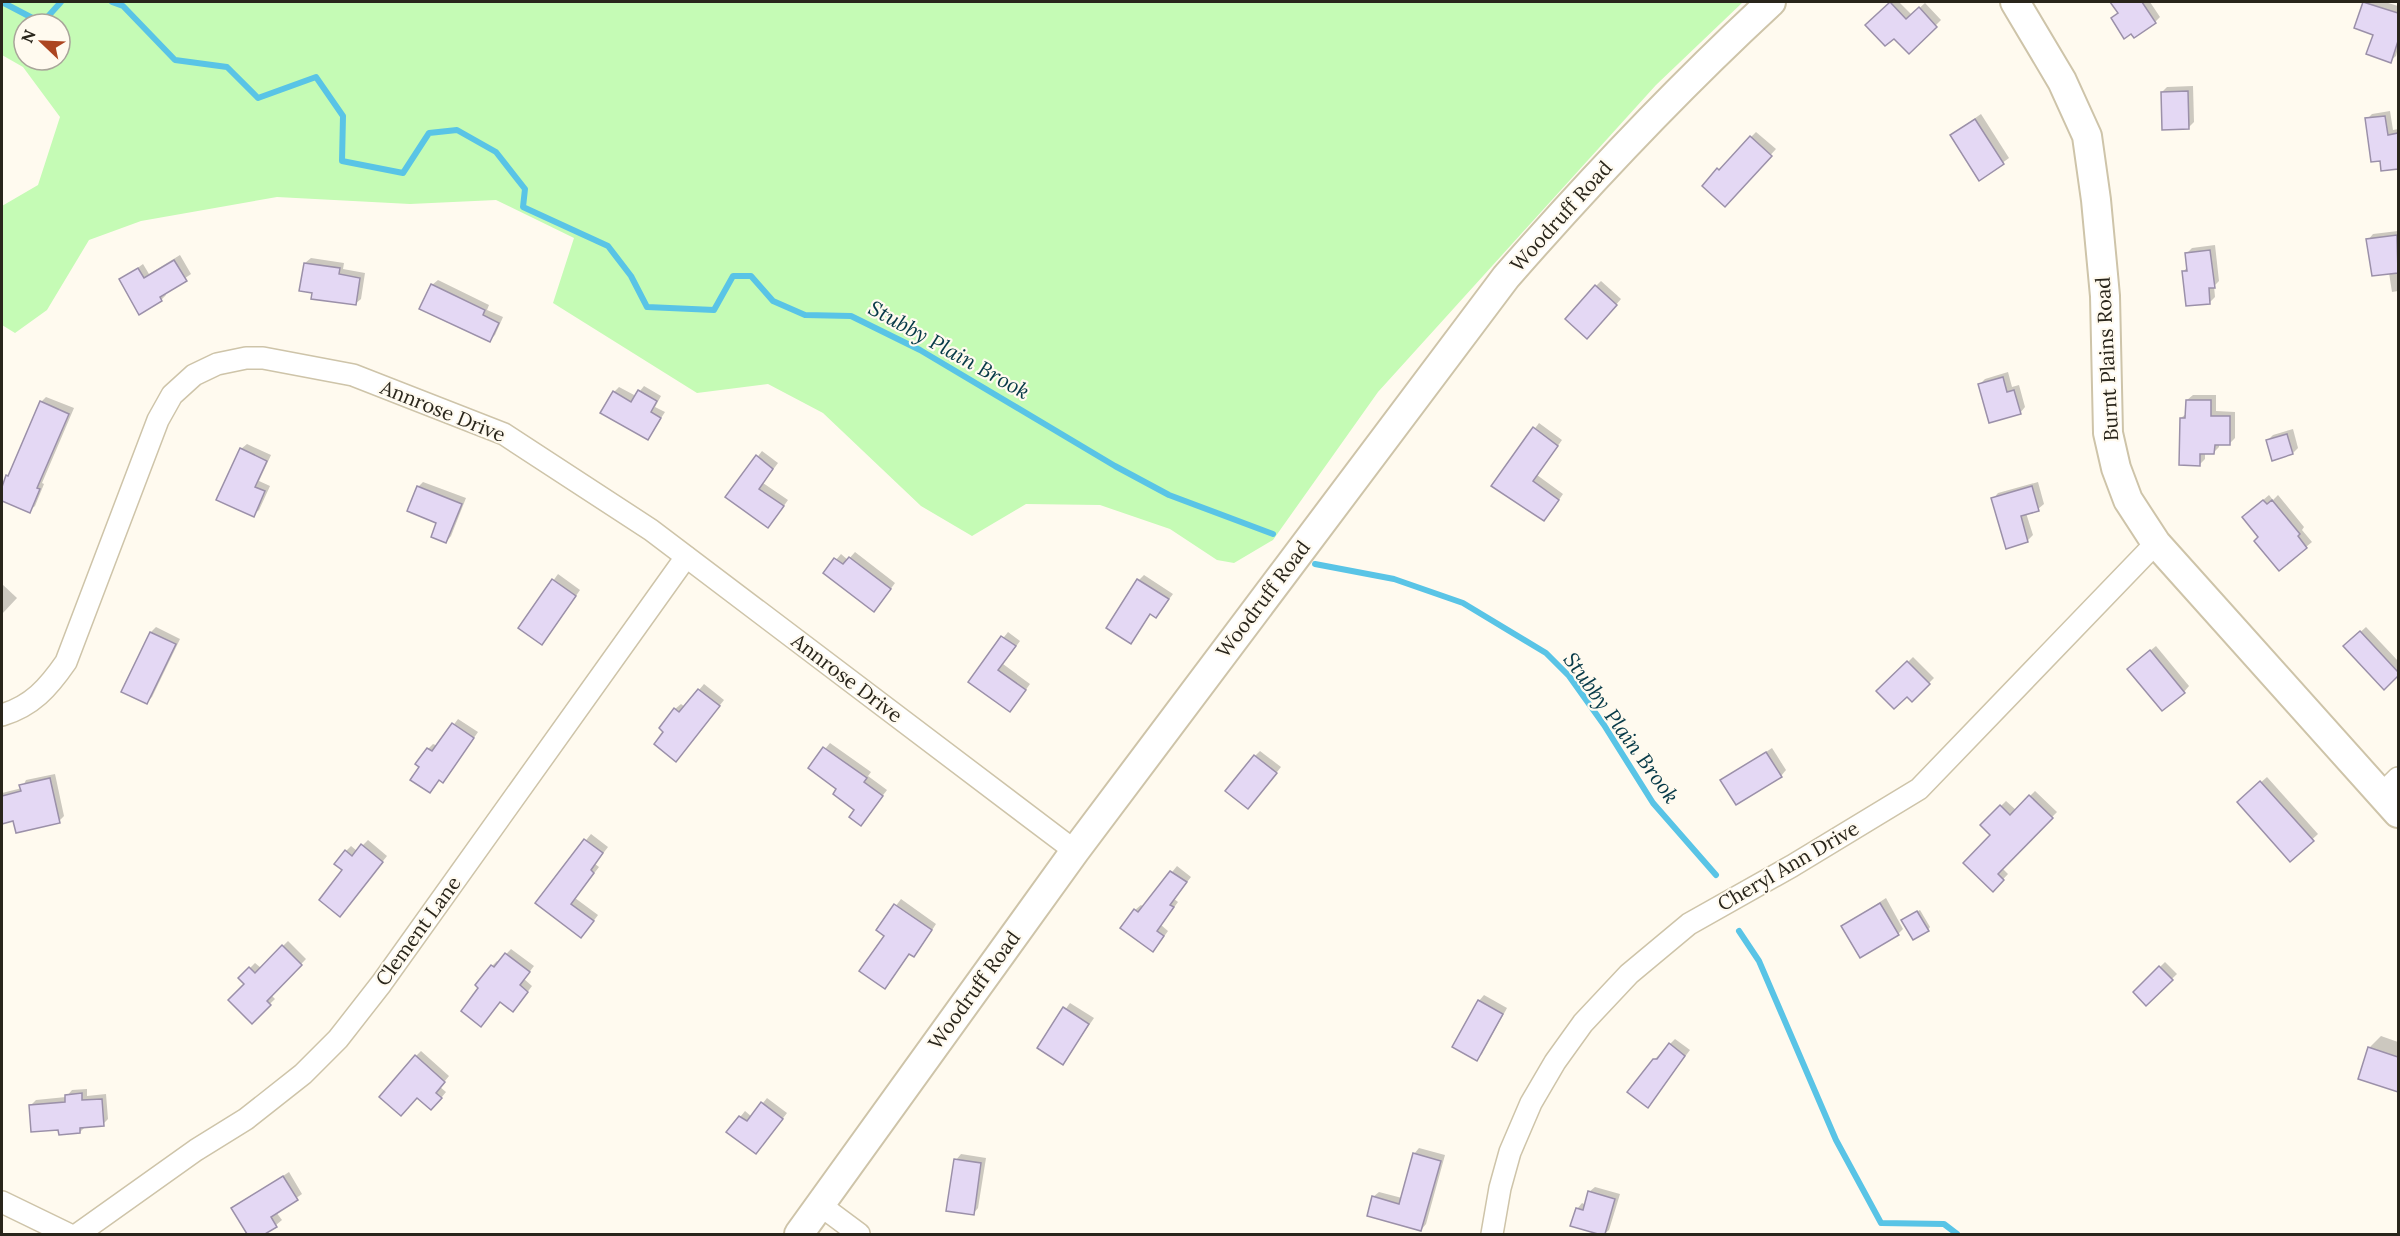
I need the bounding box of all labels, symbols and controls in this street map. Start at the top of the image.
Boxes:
north arrow [12,12,72,72]
text: N [17,27,40,46]
street label: Woodruff Road [1504,155,1617,276]
street label: Burnt Plains Road [2090,276,2123,442]
water label: Stubby Plain Brook [864,294,1035,405]
street label: Annrose Drive [376,374,509,447]
street label: Woodruff Road [1210,535,1315,662]
street label: Annrose Drive [786,627,908,728]
water label: Stubby Plain Brook [1558,647,1685,809]
street label: Cheryl Ann Drive [1713,815,1863,916]
street label: Clement Lane [369,871,466,990]
street label: Woodruff Road [922,926,1025,1054]

